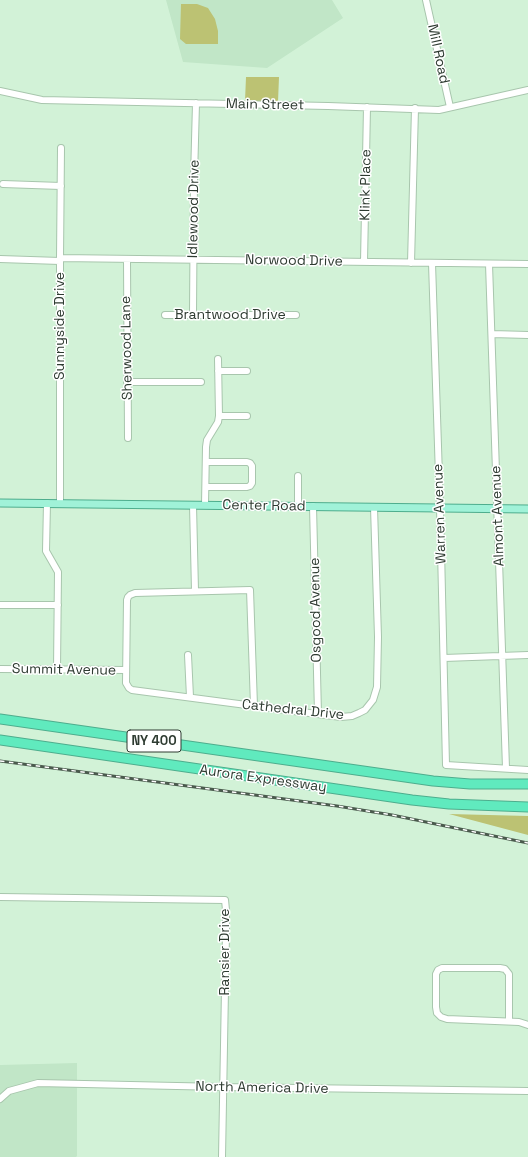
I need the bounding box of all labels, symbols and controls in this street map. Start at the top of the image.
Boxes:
street label: Mill Road [424,23,452,85]
street label: Main Street [226,96,304,114]
street label: Klink Place [357,149,375,221]
street label: Idlewood Drive [185,160,203,258]
street label: Norwood Drive [245,252,343,270]
street label: Sunnyside Drive [52,272,68,380]
street label: Sherwood Lane [118,296,136,400]
street label: Brantwood Drive [174,307,286,323]
street label: Warren Avenue [430,464,450,564]
street label: Almont Avenue [488,465,508,567]
street label: Center Road [222,497,306,515]
street label: Osgood Avenue [307,557,325,663]
street label: Summit Avenue [12,661,116,679]
street label: Cathedral Drive [241,696,345,724]
road number: NY 400 [127,730,181,752]
street label: Aurora Expressway [198,762,328,796]
street label: Ransier Drive [217,909,233,995]
street label: North America Drive [195,1078,329,1098]

